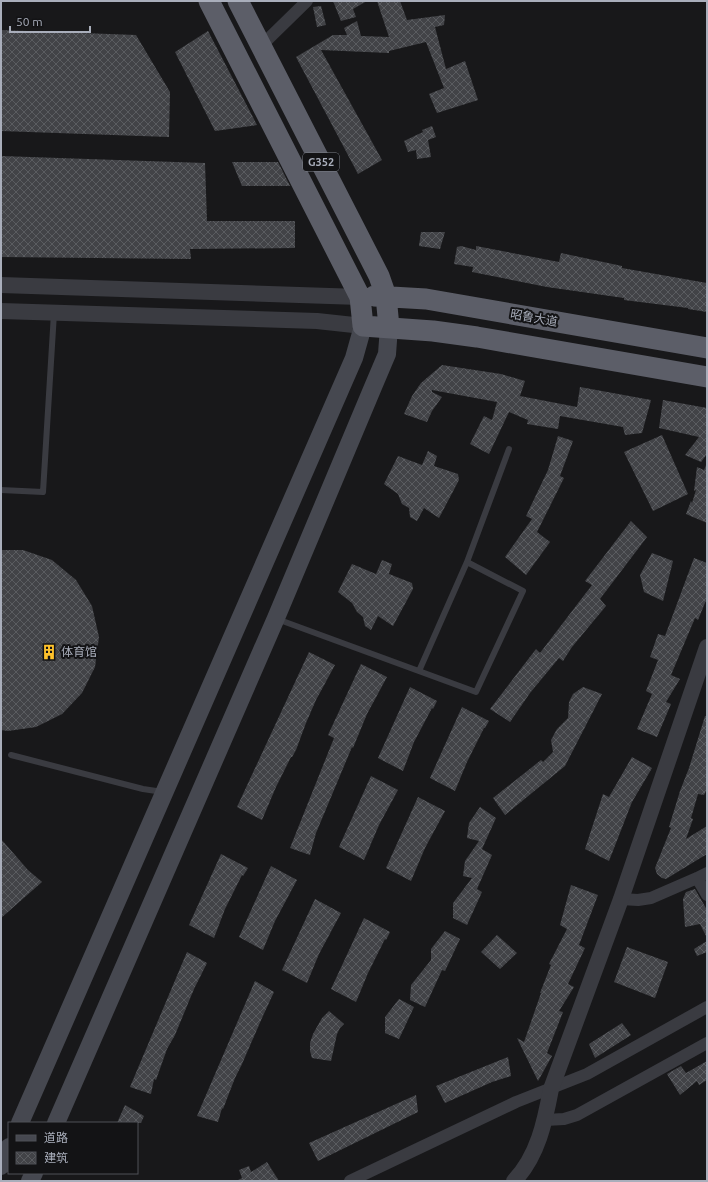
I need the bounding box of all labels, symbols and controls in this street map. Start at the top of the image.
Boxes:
scale bar [10,8,90,34]
text: 50 m [16,15,43,28]
road number: G352 [303,153,339,171]
street label: 昭鲁大道 [509,307,559,328]
building icon: 体育馆 [40,643,58,661]
place label: 体育馆 [61,645,97,658]
legend [8,1122,138,1174]
text: 道路 [44,1131,68,1144]
text: 建筑 [44,1151,68,1164]

